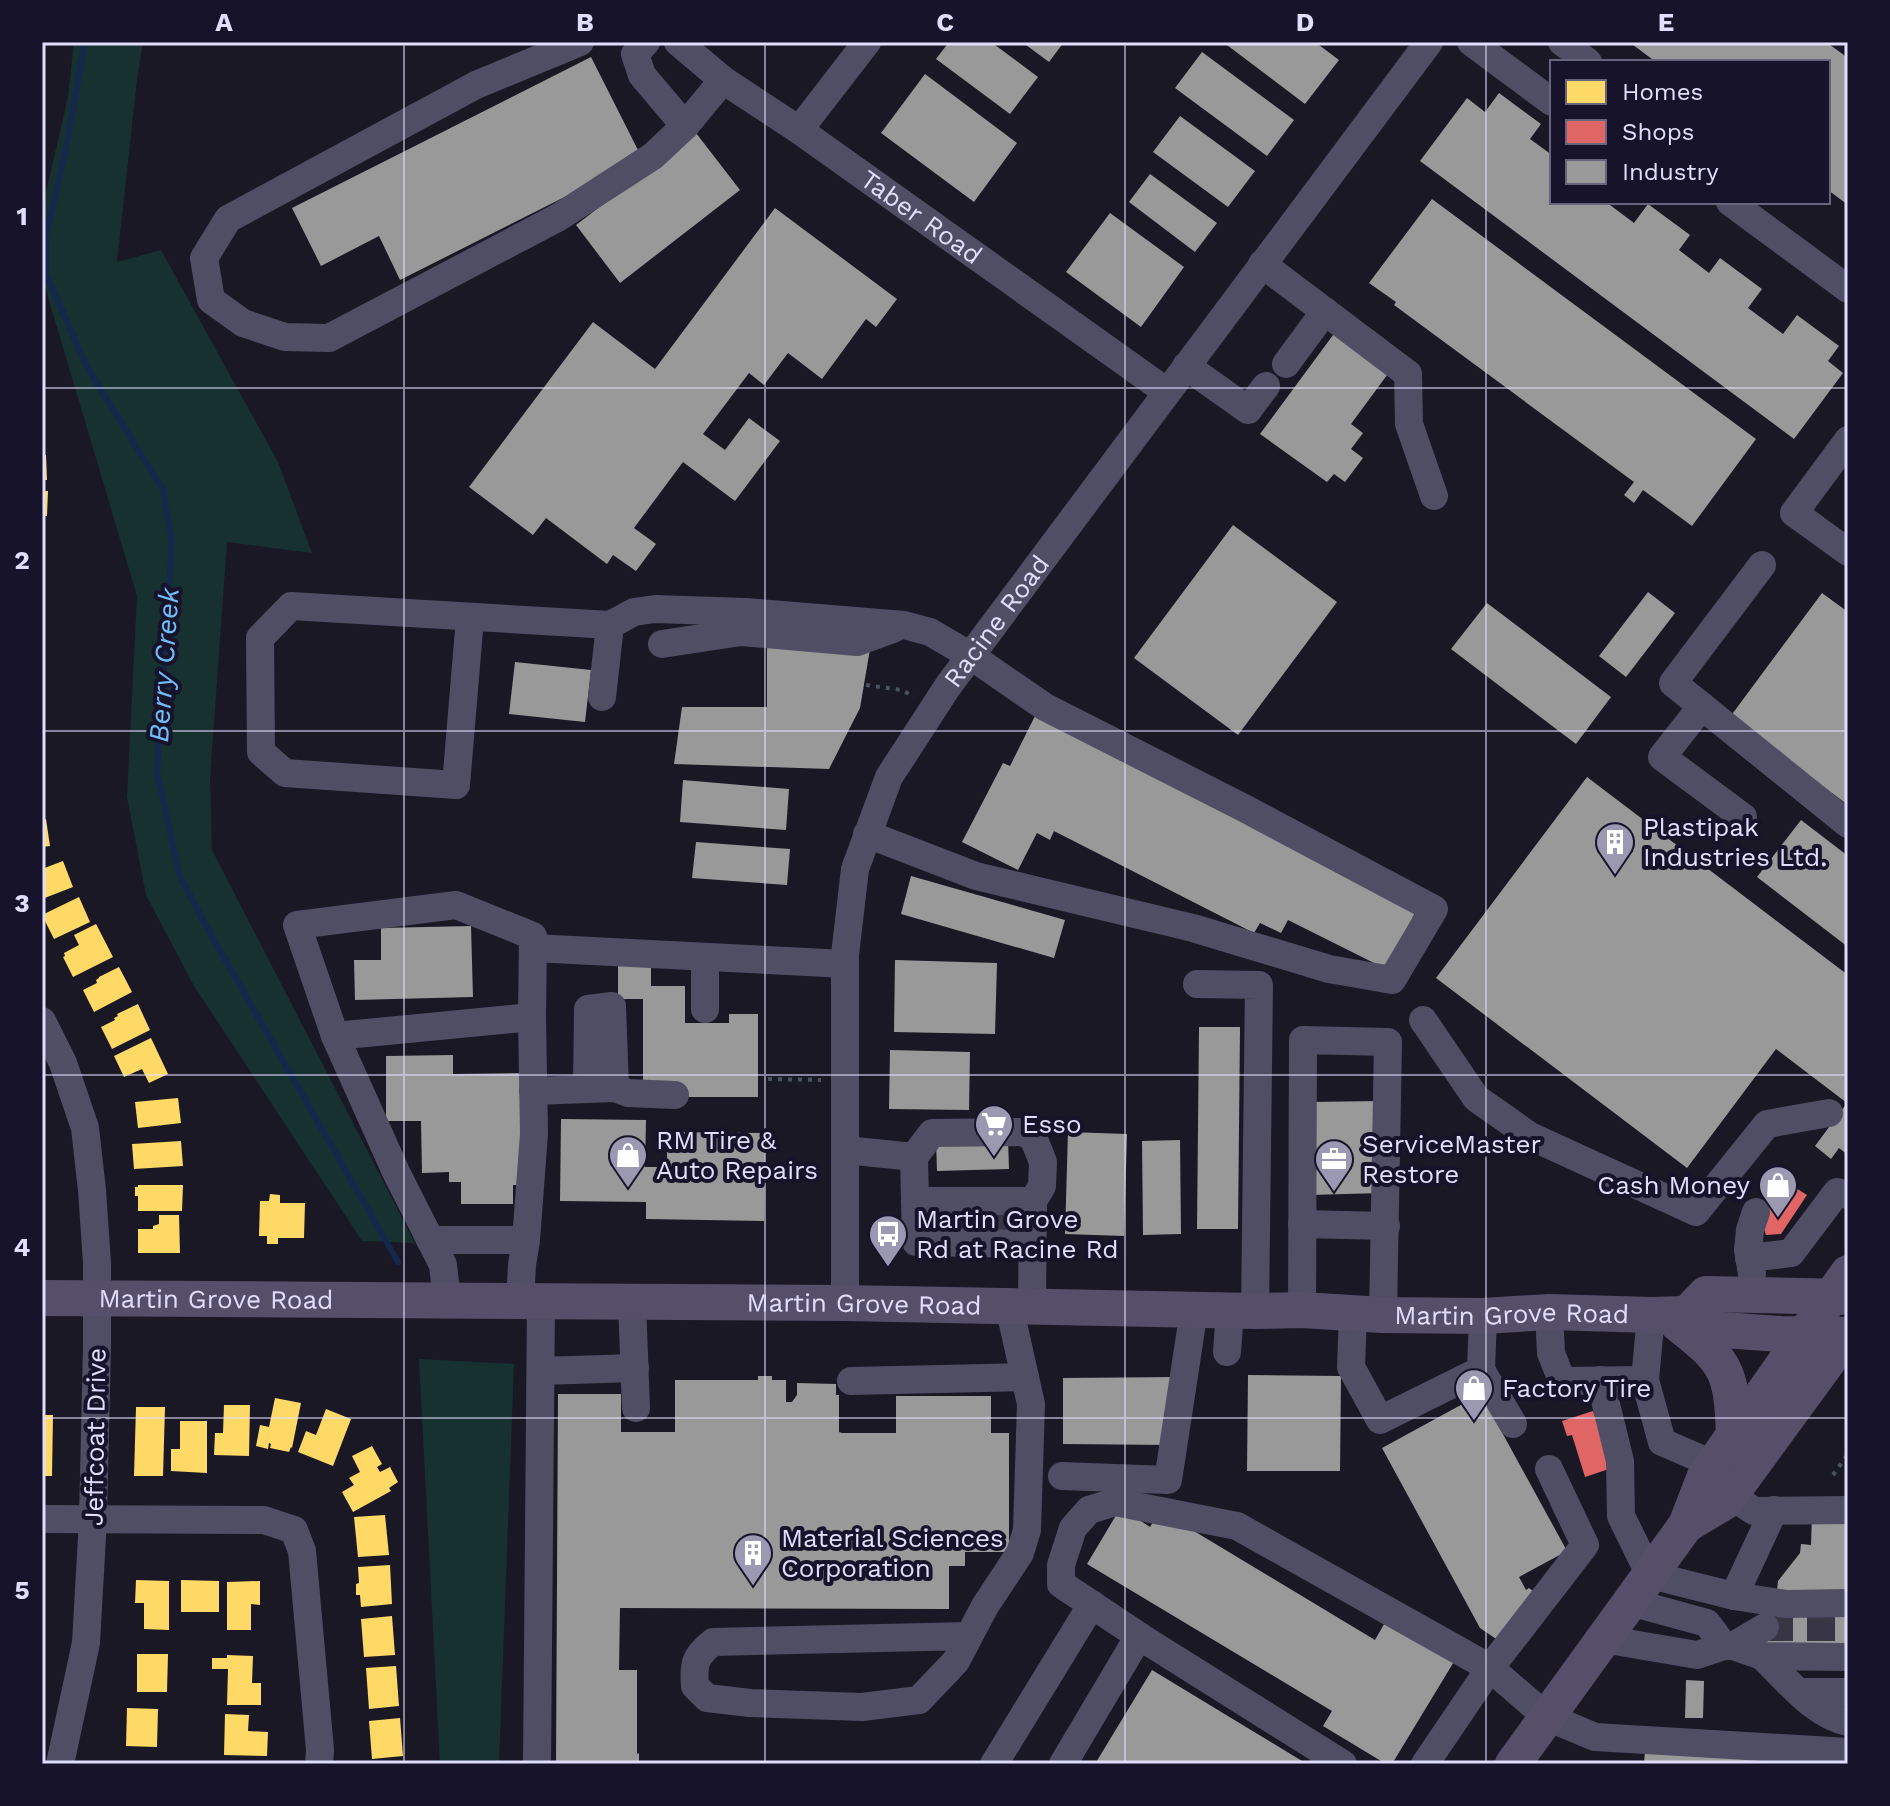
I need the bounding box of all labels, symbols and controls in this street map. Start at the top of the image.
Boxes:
text: A [215,7,233,37]
text: B [576,7,594,37]
text: C [936,7,954,37]
text: D [1296,7,1314,37]
text: E [1658,7,1674,37]
legend [1550,60,1830,204]
text: Homes [1622,78,1703,106]
text: Shops [1622,118,1694,146]
text: Industry [1622,158,1719,186]
street label: Taber Road [855,164,988,270]
text: 1 [16,201,28,231]
text: 2 [14,545,30,575]
street label: Racine Road [937,549,1055,693]
water label: Berry Creek [142,586,186,744]
place label: Plastipak Industries Ltd. [1643,812,1827,872]
building icon: Plastipak Industries Ltd. [1594,821,1636,876]
text: 3 [14,888,30,918]
supermarket icon: Esso [973,1103,1015,1158]
place label: Esso [1022,1109,1082,1139]
place label: RM Tire & Auto Repairs [656,1125,818,1185]
place label: ServiceMaster Restore [1362,1129,1541,1189]
shop icon: RM Tire & Auto Repairs [607,1134,649,1189]
office icon: ServiceMaster Restore [1313,1138,1355,1193]
shop icon: Cash Money [1757,1164,1799,1219]
place label: Cash Money [1597,1170,1751,1200]
place label: Martin Grove Rd at Racine Rd [916,1204,1119,1264]
bus stop icon: Martin Grove Rd at Racine Rd [867,1213,909,1268]
text: 4 [14,1232,31,1262]
street label: Martin Grove Road [98,1283,334,1315]
street label: Martin Grove Road [746,1287,982,1321]
street label: Martin Grove Road [1394,1297,1630,1331]
street label: Jeffcoat Drive [78,1348,112,1526]
shop icon: Factory Tire [1453,1367,1495,1422]
place label: Factory Tire [1502,1373,1651,1403]
place label: Material Sciences Corporation [781,1523,1004,1583]
building icon: Material Sciences Corporation [732,1532,774,1587]
text: 5 [14,1575,30,1605]

